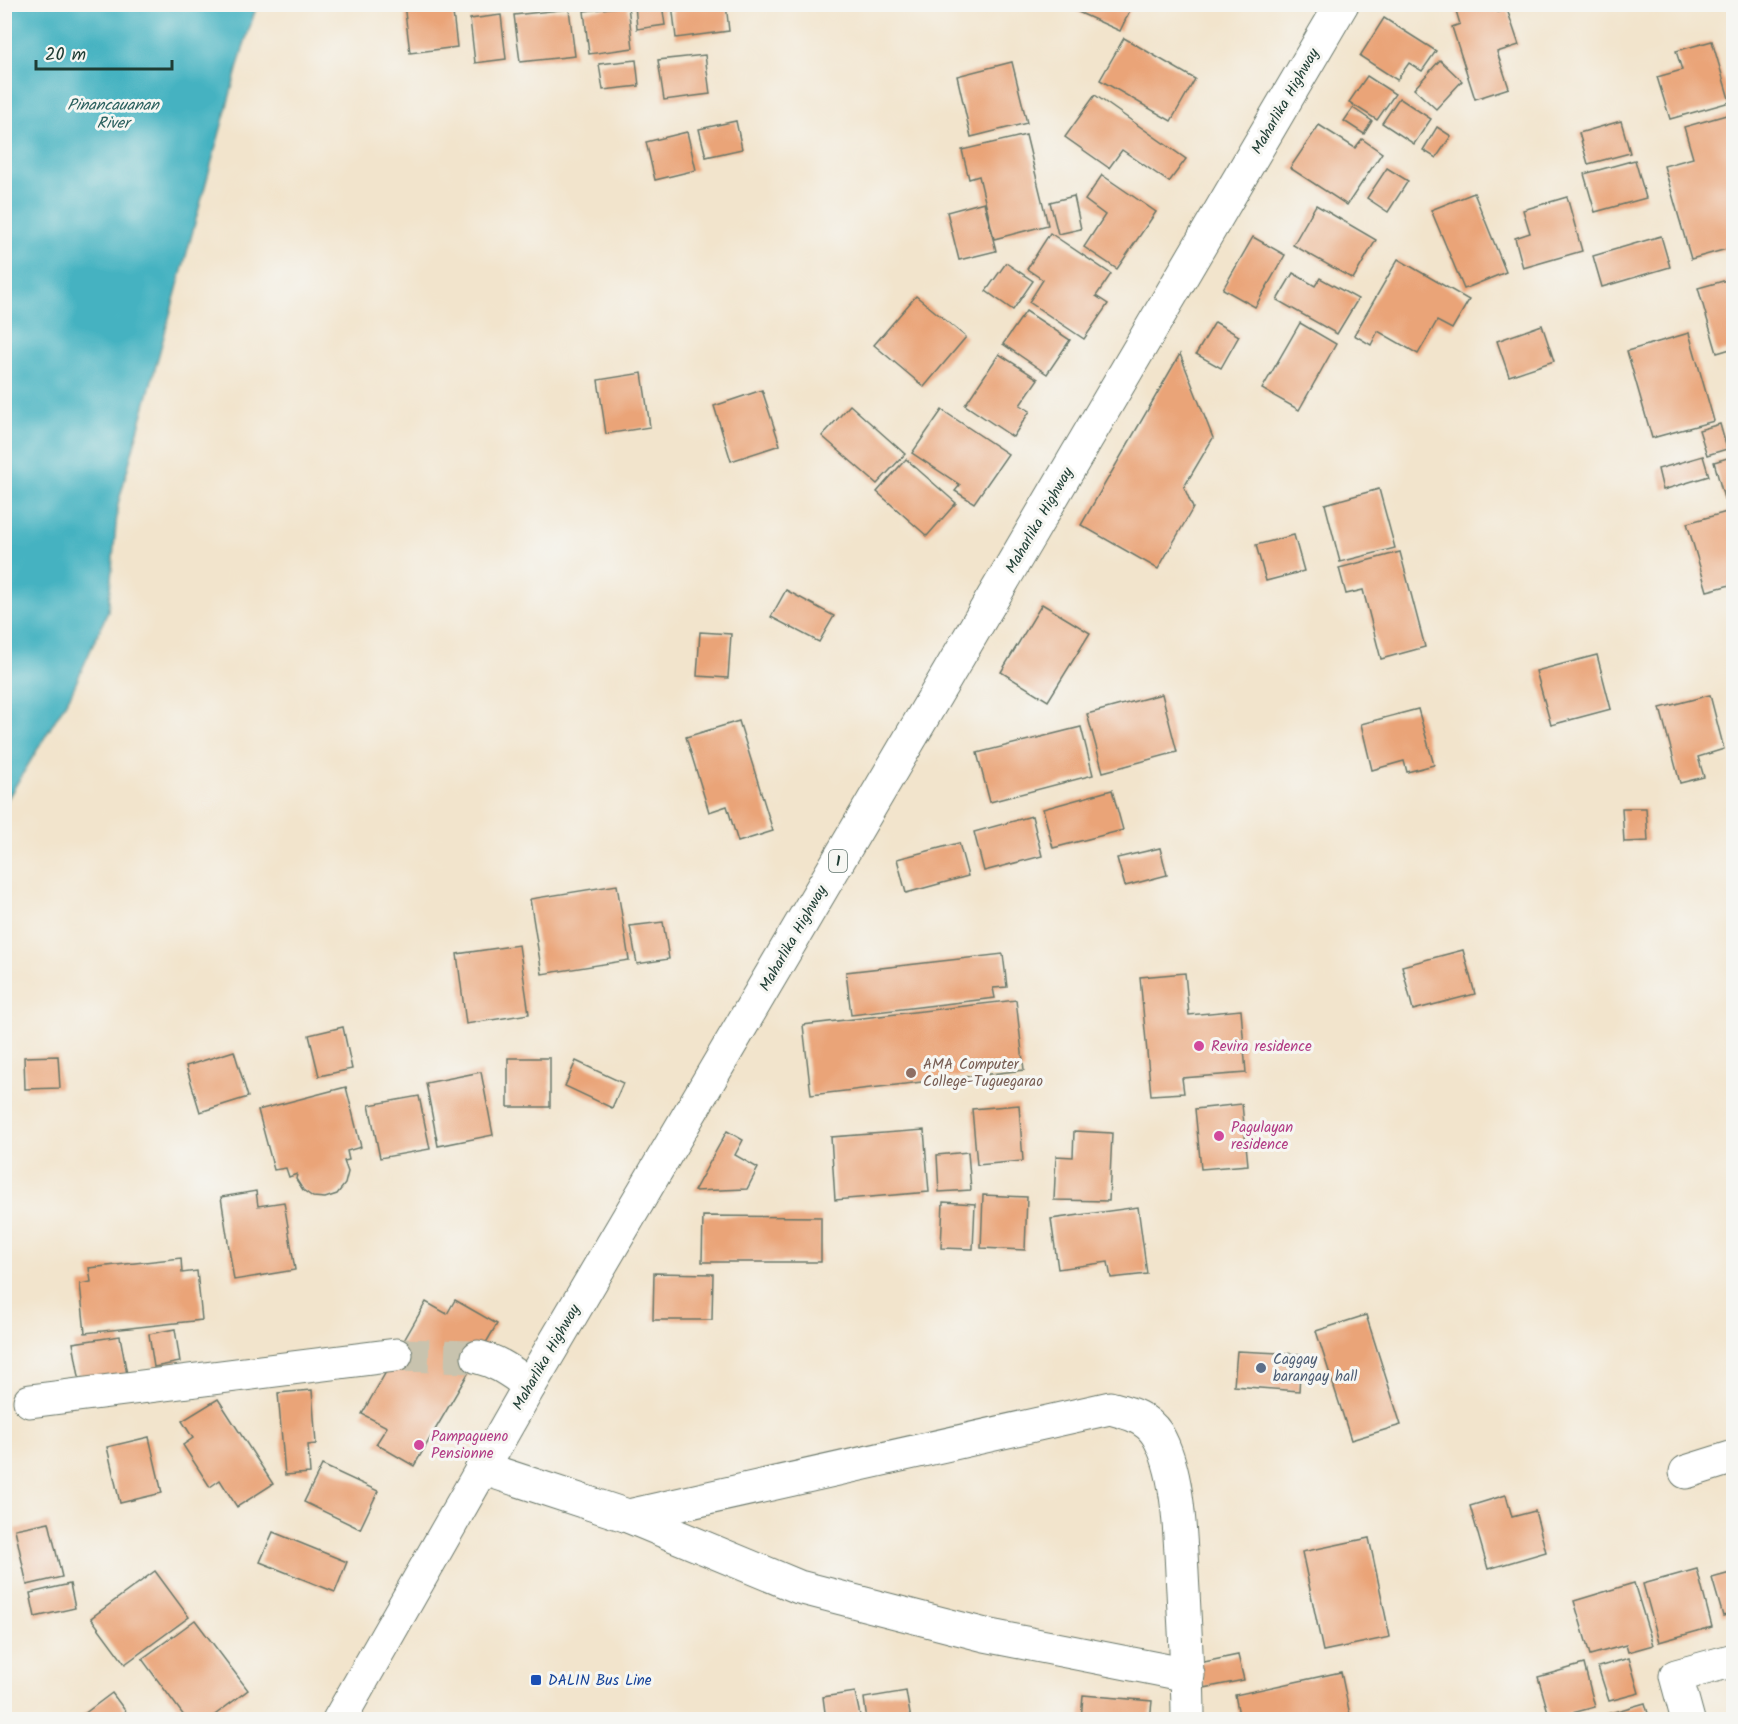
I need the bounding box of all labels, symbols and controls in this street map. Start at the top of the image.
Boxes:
scale bar [36,33,172,71]
text: 20 m [45,41,86,70]
street label: Maharlika Highway [1246,43,1327,159]
water label: Pinancauanan River [67,93,160,136]
street label: Maharlika Highway [1000,462,1081,578]
road number: 1 [829,850,847,872]
street label: Maharlika Highway [754,880,835,996]
place label: Revira residence [1211,1035,1312,1059]
marker: Revira residence [1192,1039,1206,1053]
place label: AMA Computer College-Tuguegarao [923,1053,1043,1094]
marker: AMA Computer College-Tuguegarao [904,1066,918,1080]
place label: Pagulayan residence [1231,1116,1293,1157]
marker: Pagulayan residence [1212,1129,1226,1143]
street label: Maharlika Highway [507,1299,588,1415]
place label: Caggay barangay hall [1273,1348,1358,1389]
marker: Caggay barangay hall [1254,1361,1268,1375]
place label: Pampagueno Pensionne [431,1425,508,1466]
marker: Pampagueno Pensionne [412,1438,426,1452]
place label: DALIN Bus Line [548,1669,652,1693]
marker: DALIN Bus Line [529,1673,543,1687]

